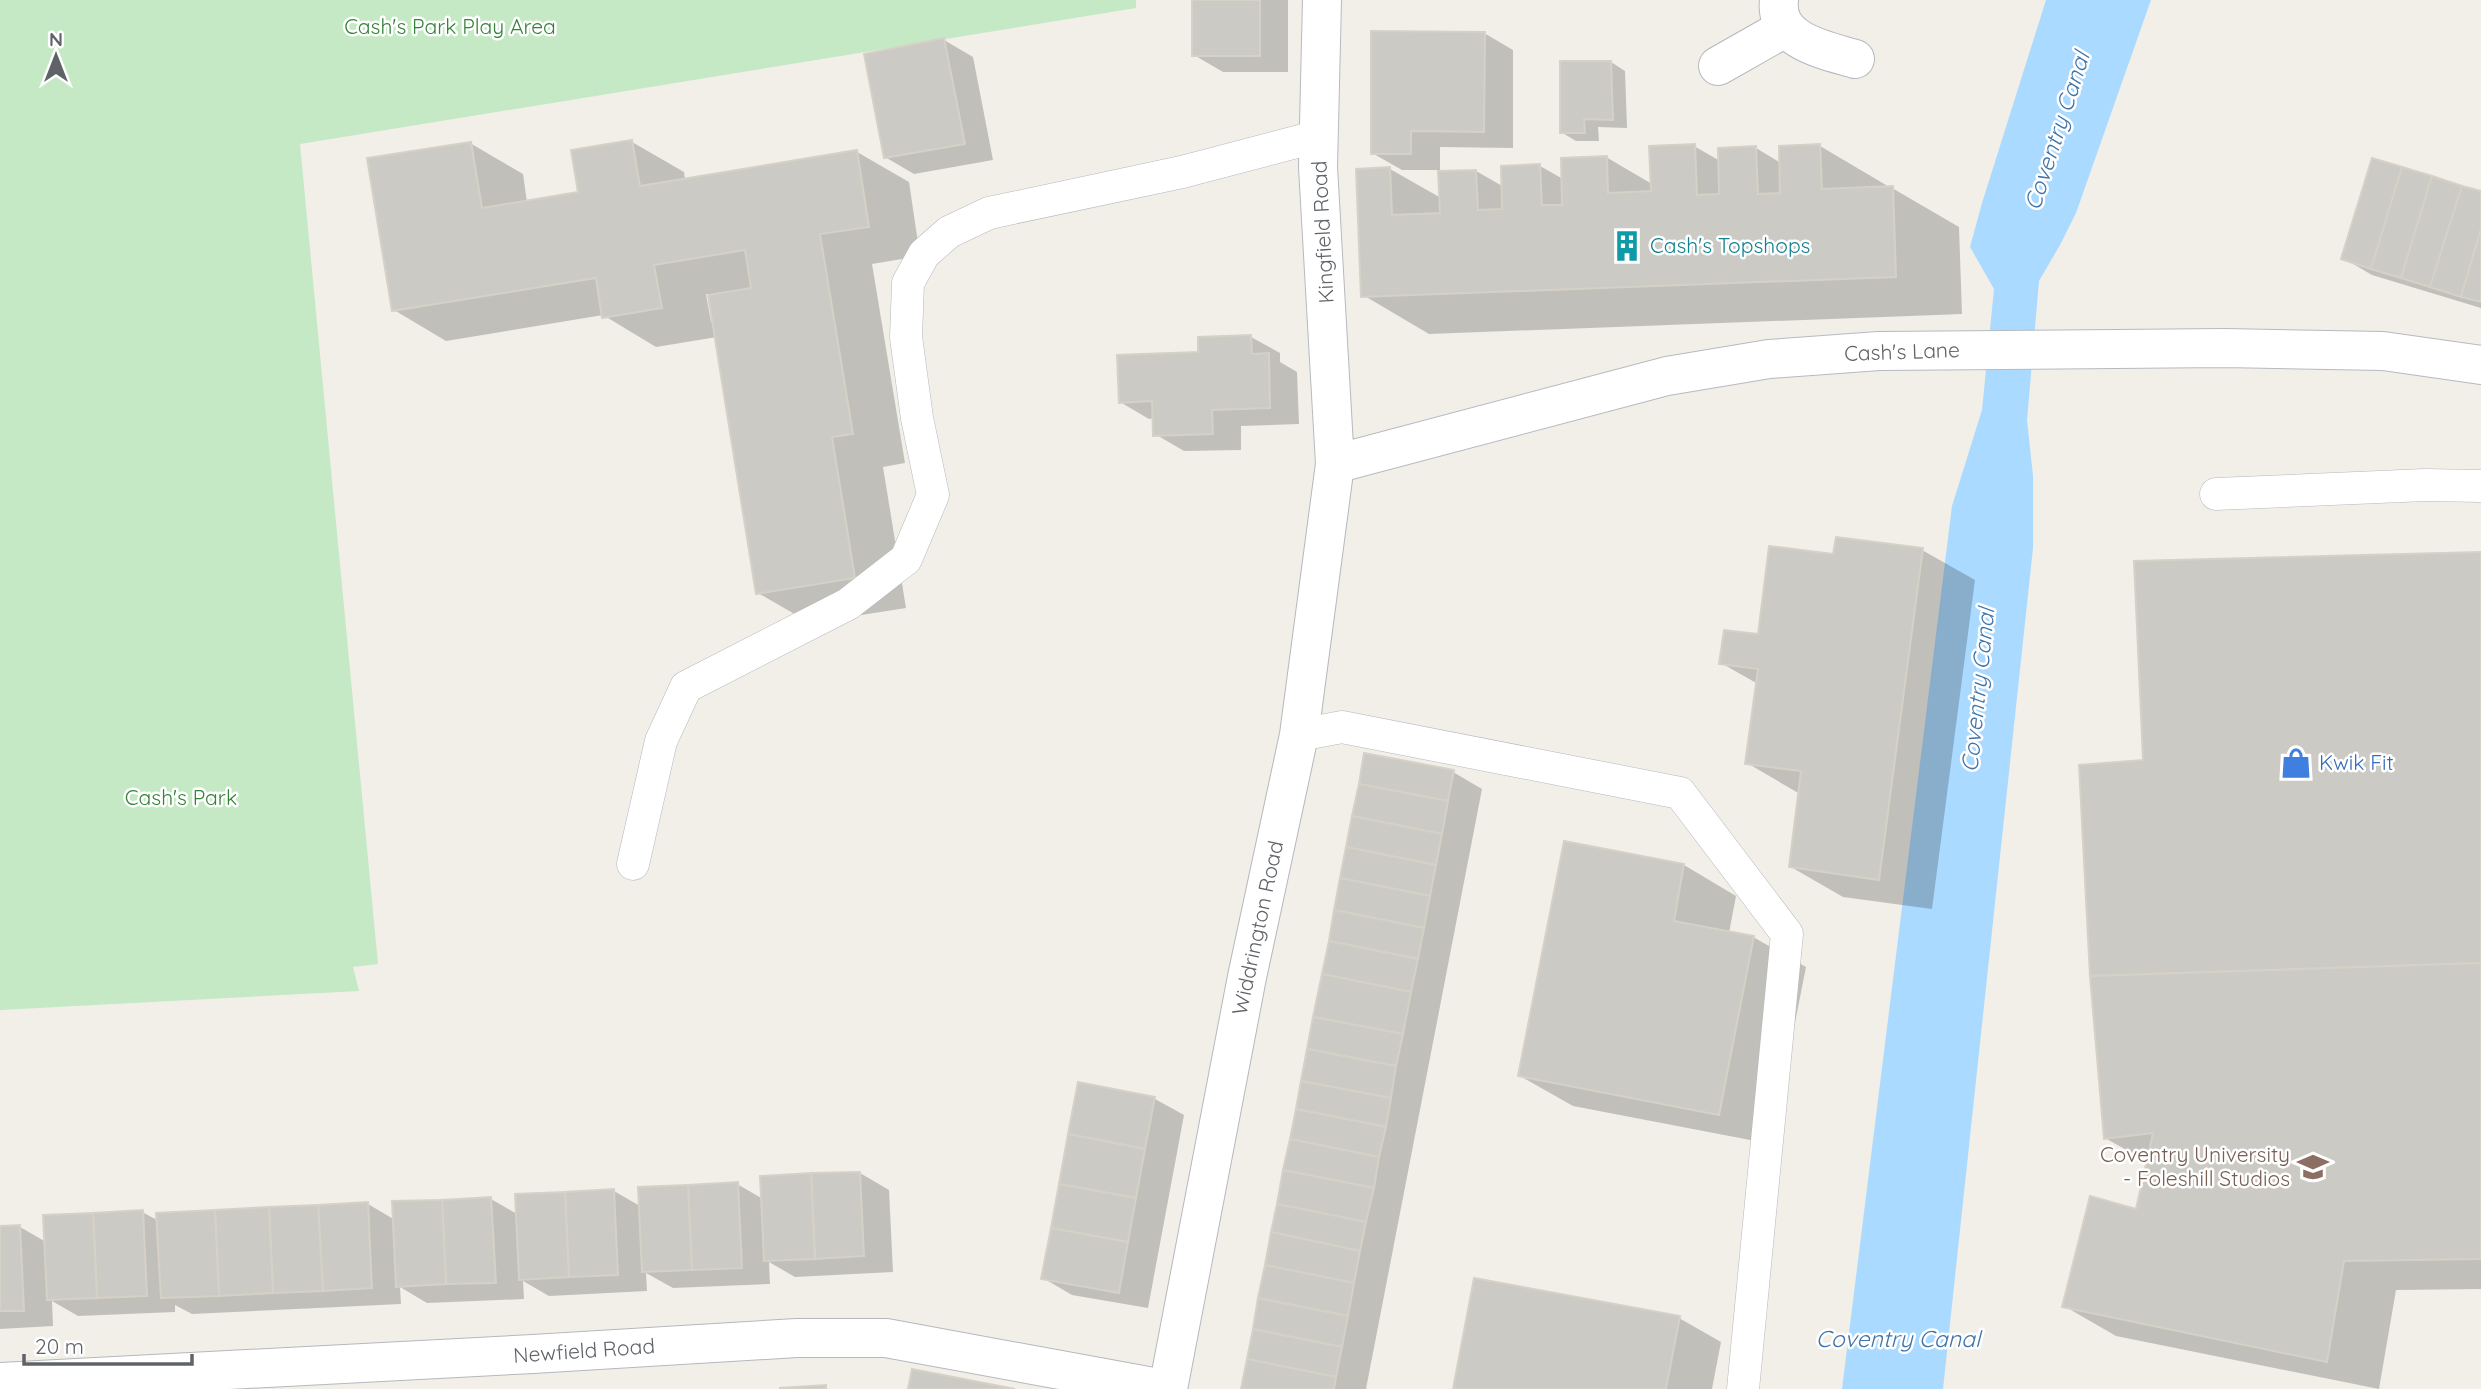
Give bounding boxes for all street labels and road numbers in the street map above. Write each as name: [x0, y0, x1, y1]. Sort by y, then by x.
street label: Kingfield Road: [1305, 160, 1339, 304]
street label: Cash's Lane: [1844, 336, 1960, 366]
street label: Widdrington Road: [1226, 838, 1288, 1017]
street label: Newfield Road: [512, 1332, 656, 1368]

